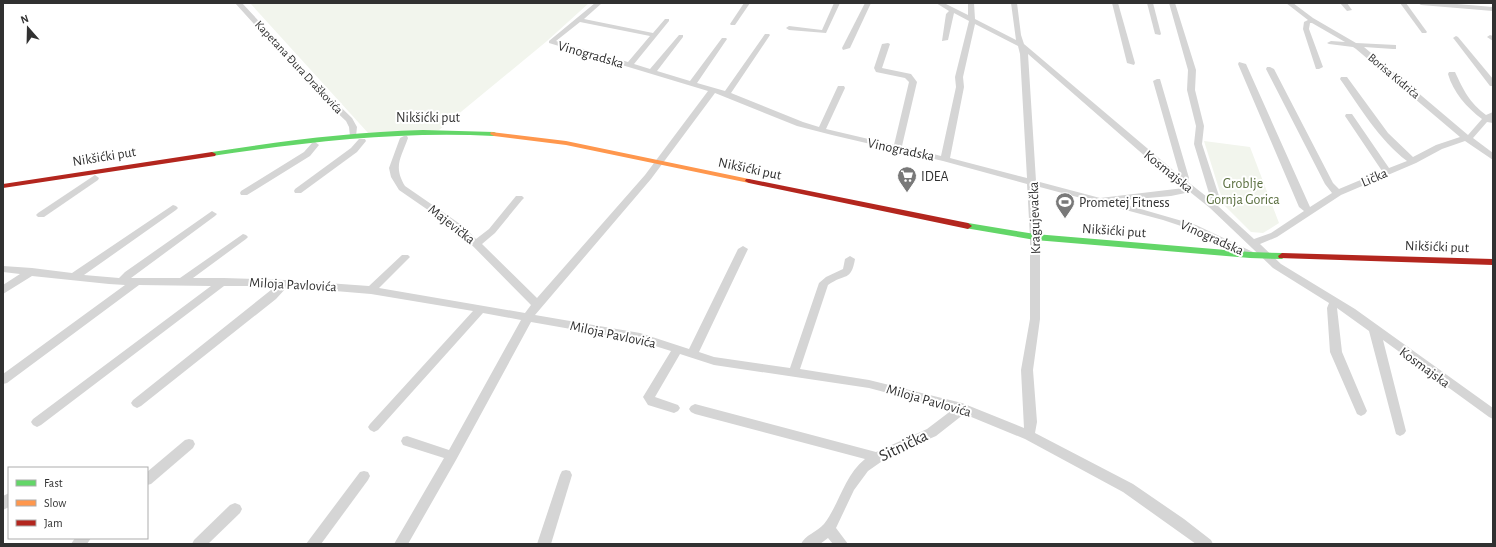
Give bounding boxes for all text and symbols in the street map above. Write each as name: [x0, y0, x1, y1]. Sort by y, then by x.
north arrow: [8, 8, 48, 48]
text: N: [19, 13, 30, 26]
street label: Kapetana Đura Draškovića: [253, 18, 345, 116]
street label: Vinogradska: [556, 39, 626, 71]
street label: Borisa Kidriča: [1366, 51, 1422, 101]
street label: Nikšićki put: [396, 111, 461, 125]
street label: Vinogradska: [866, 136, 936, 164]
street label: Nikšićki put: [71, 145, 137, 169]
street label: Kosmajska: [1141, 148, 1196, 196]
street label: Nikšićki put: [717, 155, 783, 183]
supermarket icon: IDEA: [896, 165, 918, 193]
street label: Lička: [1359, 166, 1390, 190]
place label: IDEA: [921, 170, 949, 184]
park label: Groblje Gornja Gorica: [1206, 177, 1280, 207]
street label: Kragujevačka: [1027, 181, 1043, 254]
sports icon: Prometej Fitness: [1054, 191, 1076, 219]
place label: Prometej Fitness: [1079, 196, 1170, 210]
street label: Majevička: [425, 202, 478, 248]
street label: Vinogradska: [1178, 218, 1246, 258]
street label: Nikšićki put: [1081, 222, 1147, 240]
street label: Nikšićki put: [1405, 239, 1470, 255]
street label: Miloja Pavlovića: [249, 276, 338, 294]
street label: Miloja Pavlovića: [569, 319, 658, 351]
street label: Kosmajska: [1397, 345, 1453, 391]
street label: Miloja Pavlovića: [885, 382, 973, 420]
street label: Sitnička: [876, 426, 931, 465]
legend: [8, 467, 148, 539]
text: Fast: [44, 477, 63, 489]
text: Slow: [44, 497, 66, 509]
text: Jam: [44, 517, 63, 529]

